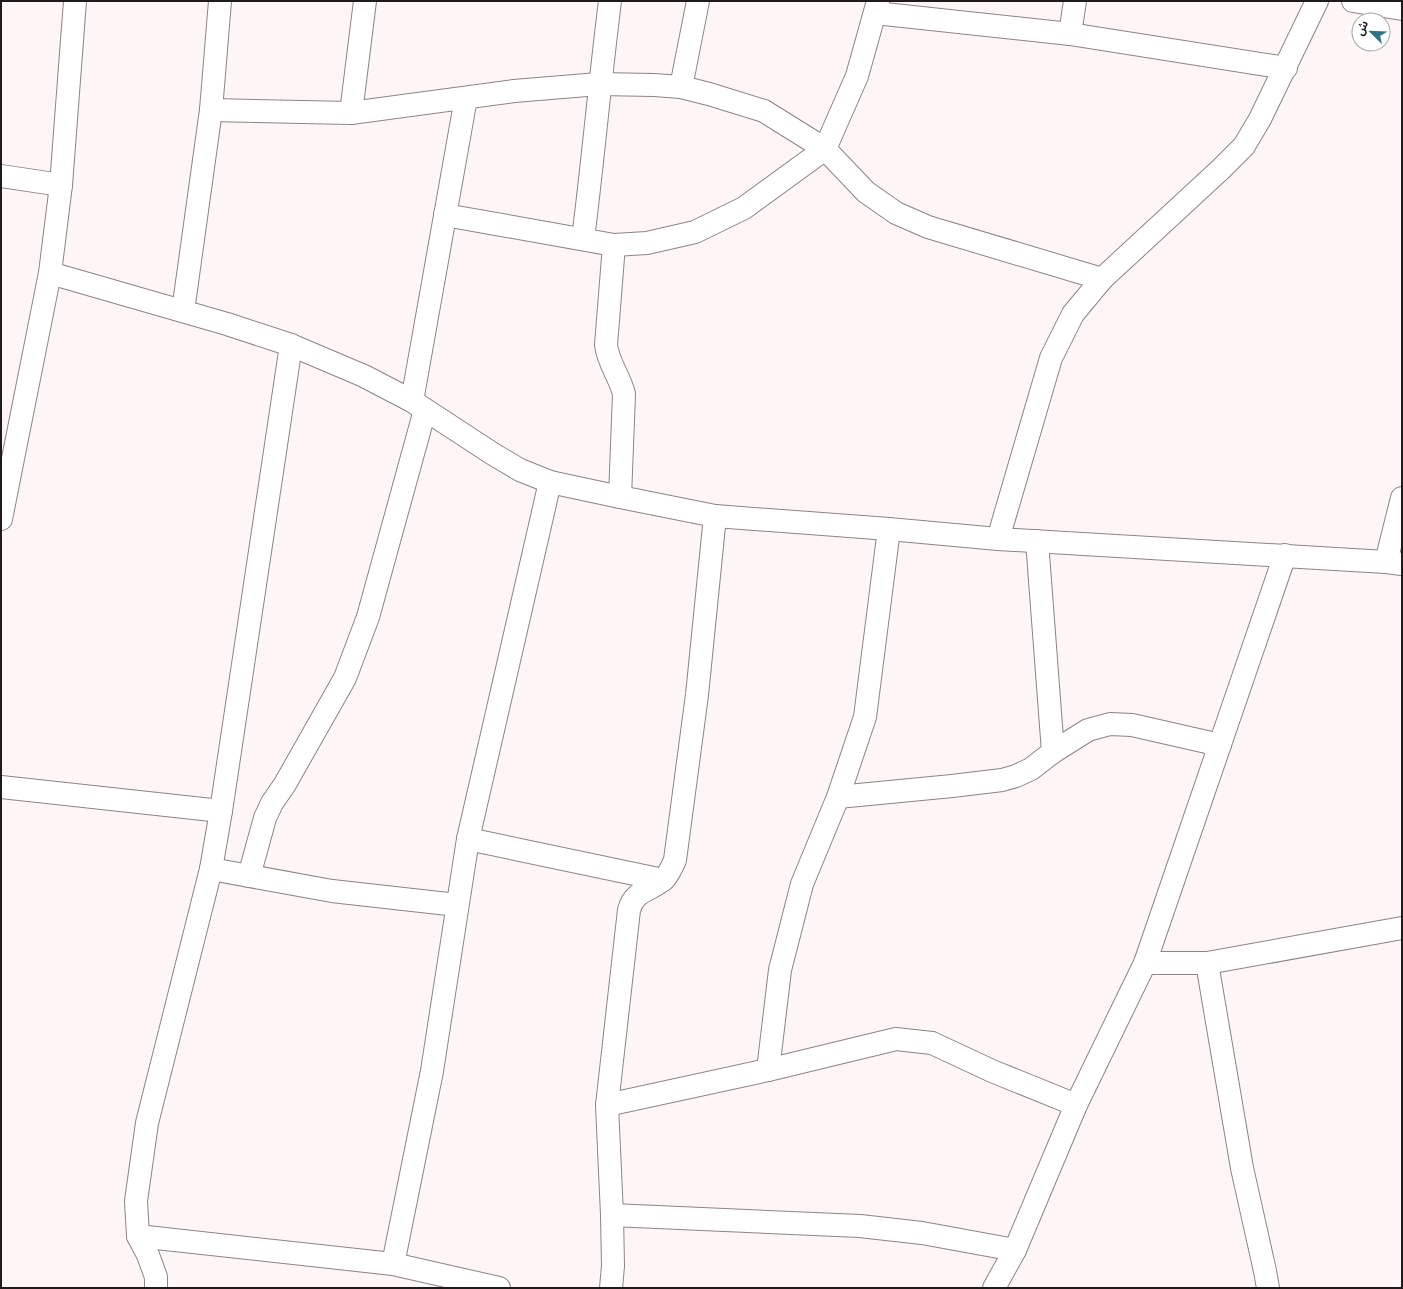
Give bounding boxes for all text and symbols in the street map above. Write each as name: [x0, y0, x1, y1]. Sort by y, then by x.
north arrow: [1351, 12, 1391, 52]
text: ش: [1352, 18, 1371, 38]

